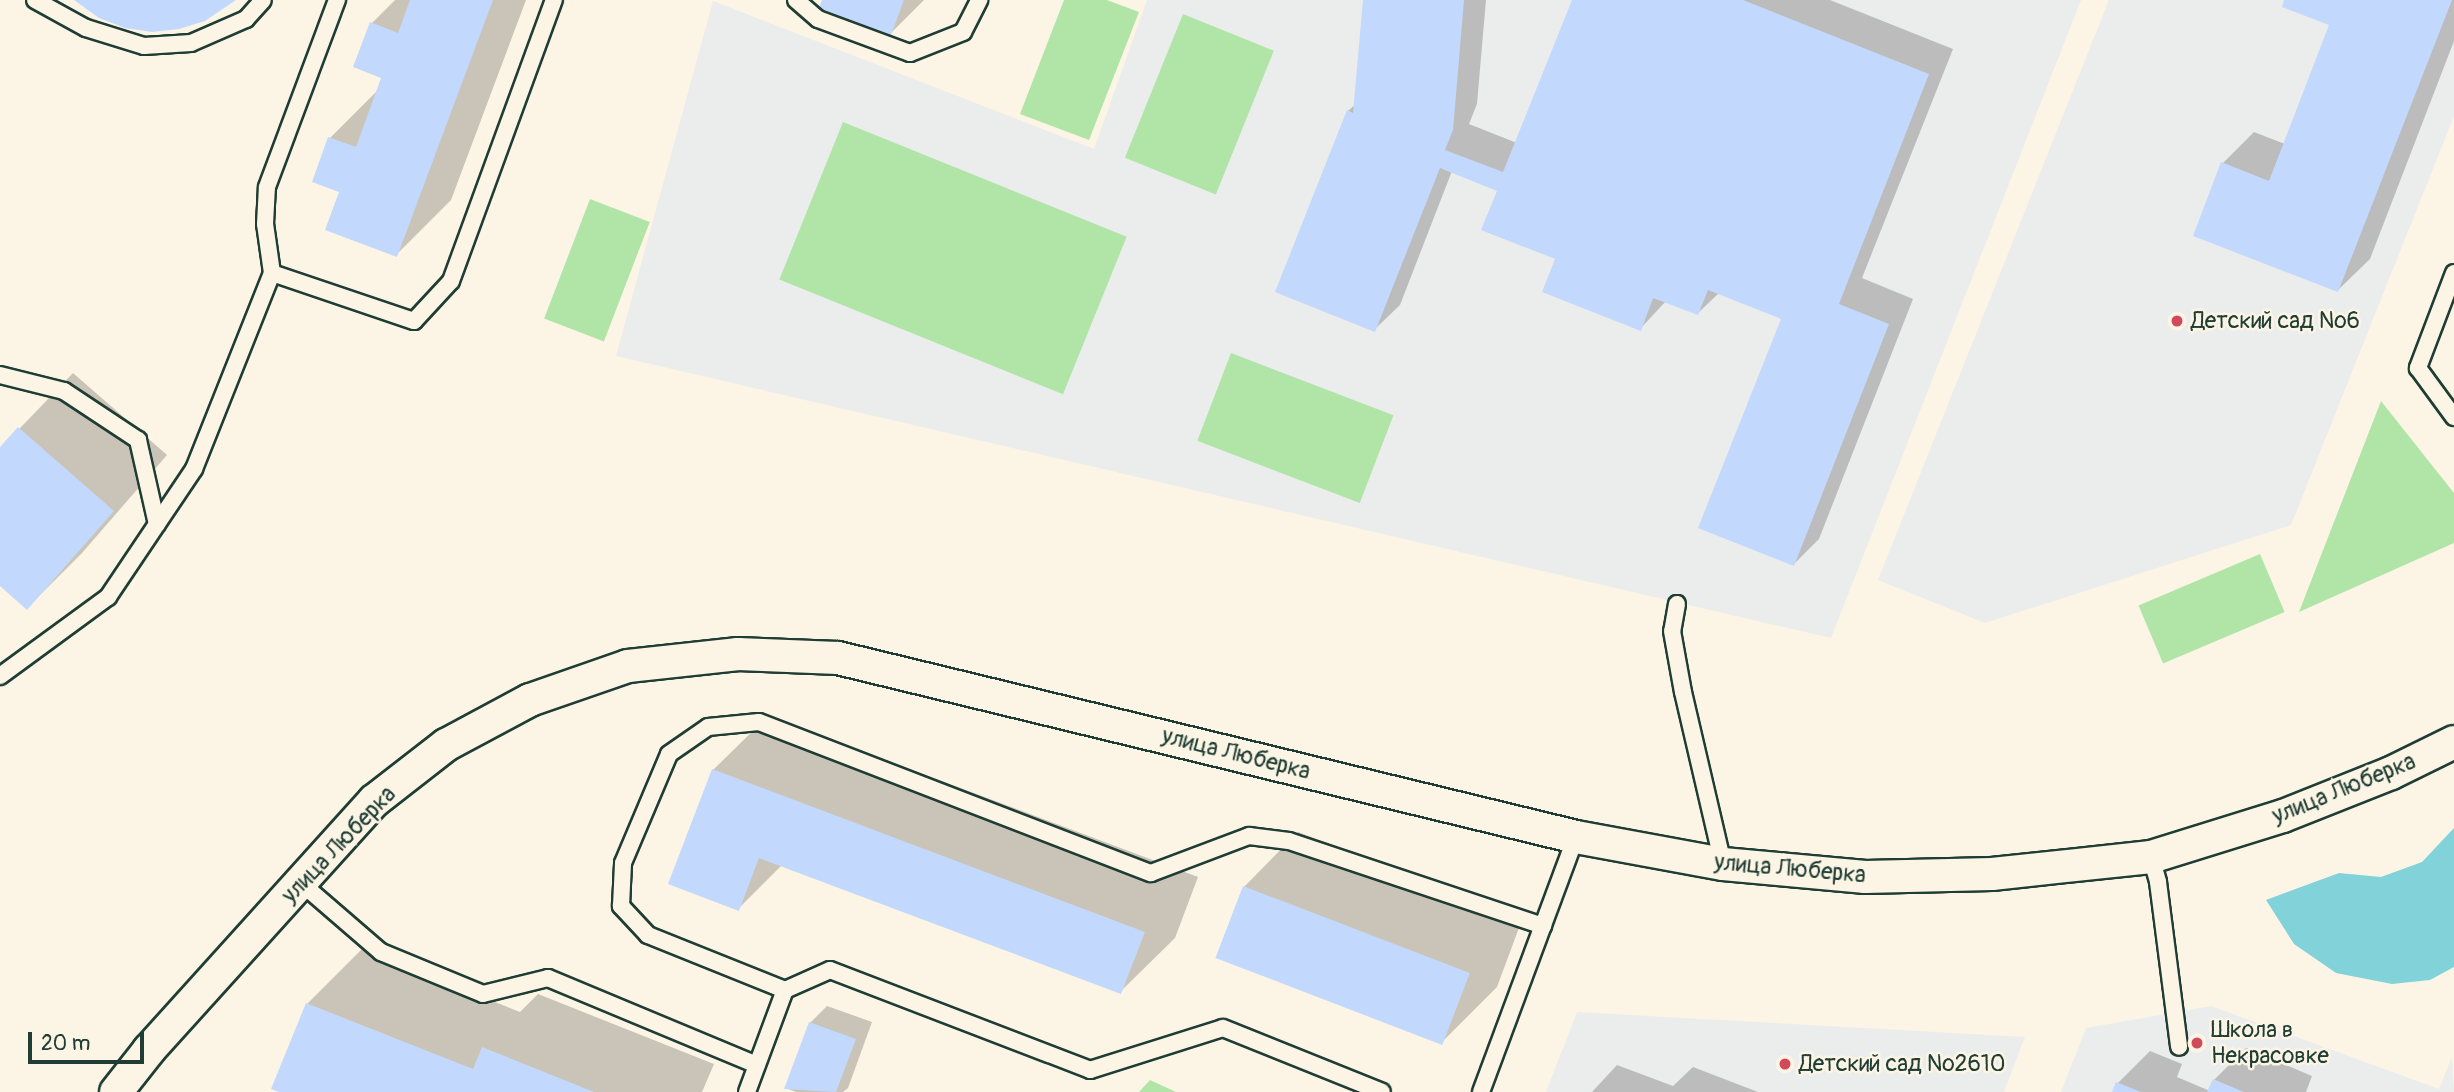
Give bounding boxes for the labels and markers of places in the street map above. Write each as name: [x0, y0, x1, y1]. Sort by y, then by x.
place label: Детский сад №6: [2191, 307, 2360, 335]
marker: Детский сад №6: [2169, 313, 2185, 329]
place label: Школа в Некрасовке: [2211, 1016, 2329, 1070]
marker: Школа в Некрасовке: [2189, 1035, 2205, 1051]
place label: Детский сад №2610: [1799, 1050, 2005, 1078]
marker: Детский сад №2610: [1777, 1056, 1793, 1072]

